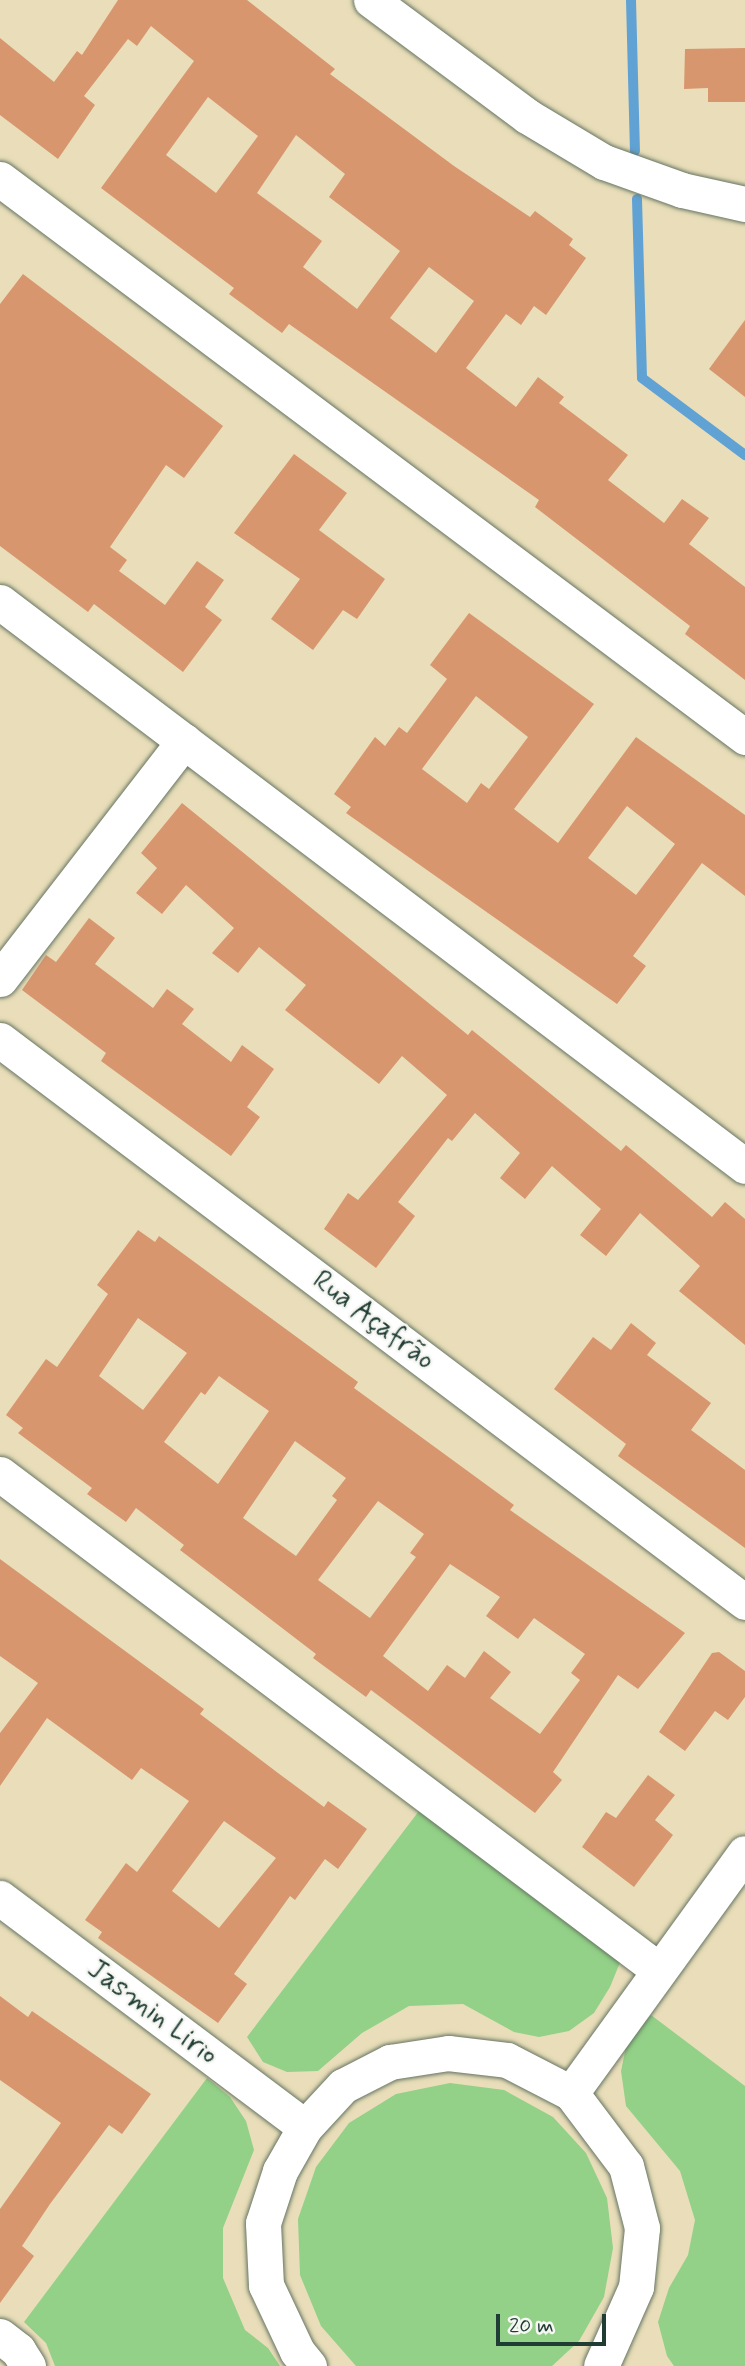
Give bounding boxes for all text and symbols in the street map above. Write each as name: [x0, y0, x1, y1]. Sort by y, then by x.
street label: Rua Açafrão: [305, 1264, 441, 1378]
street label: Jasmin Lirio: [80, 1953, 224, 2073]
scale bar: [500, 2300, 610, 2344]
text: 20 m: [509, 2312, 554, 2340]

